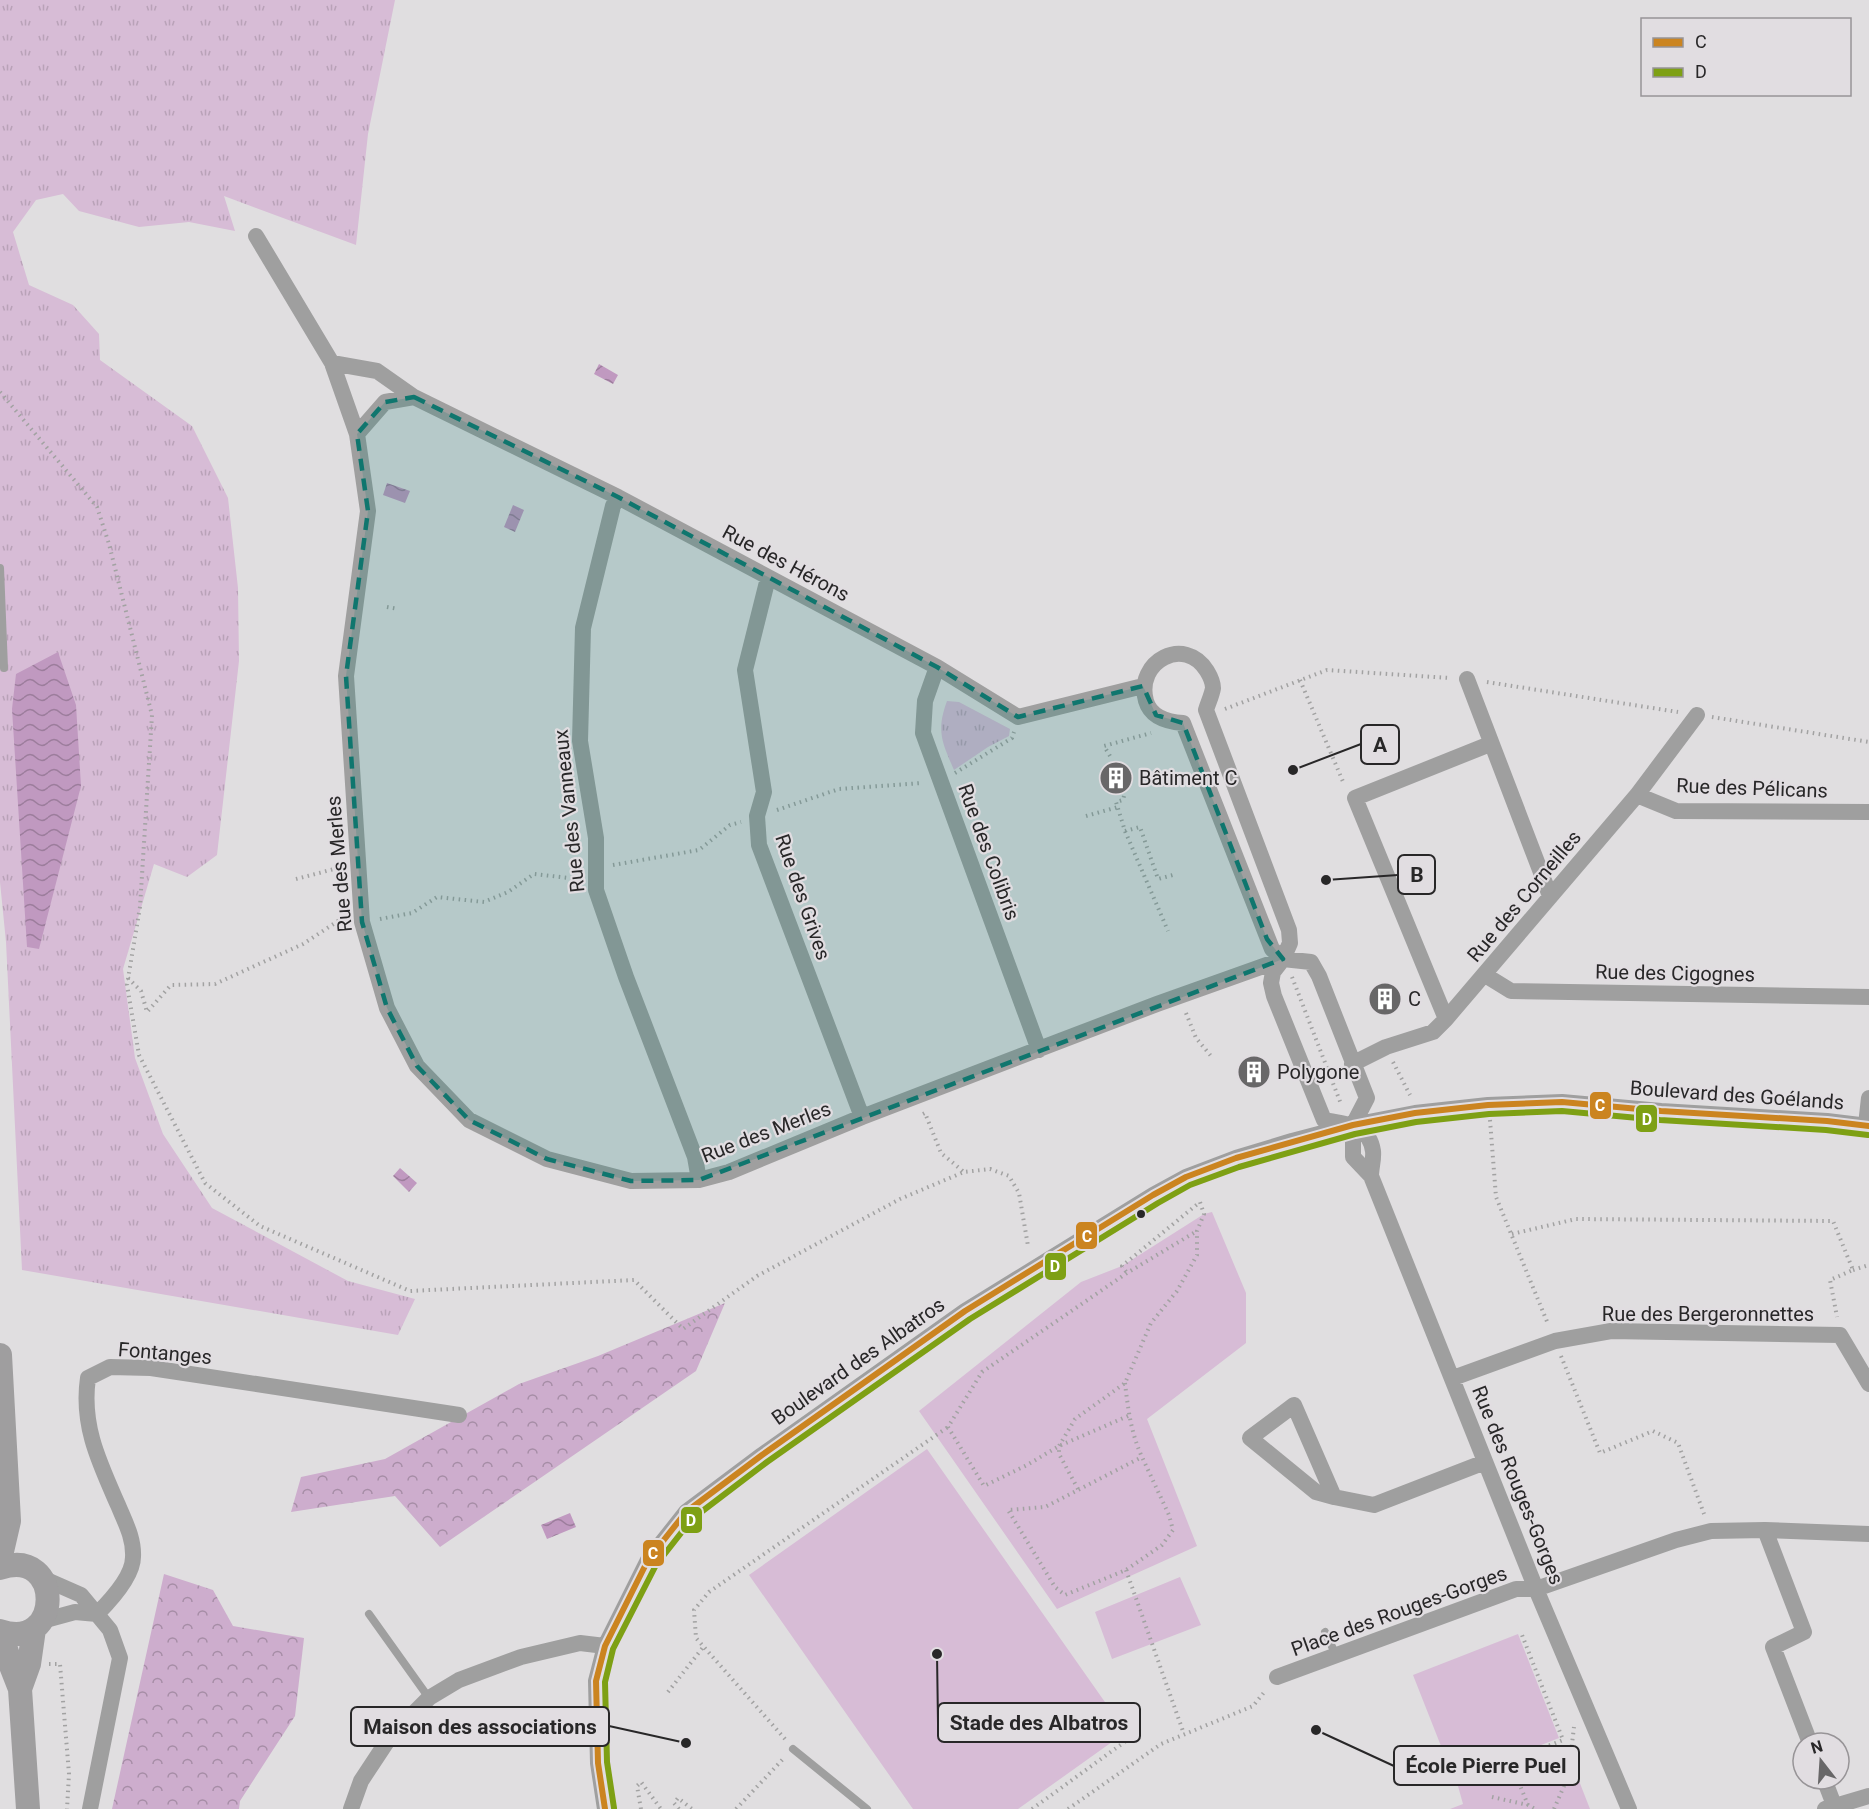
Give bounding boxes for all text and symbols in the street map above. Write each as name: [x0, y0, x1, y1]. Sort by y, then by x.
legend: [1641, 18, 1851, 96]
text: C: [1695, 31, 1707, 52]
text: D: [1695, 61, 1707, 82]
street label: Rue des Hérons: [718, 519, 854, 607]
callout: A: [1361, 725, 1399, 764]
street label: Rue des Vanneaux: [548, 728, 589, 894]
text: A: [1373, 733, 1388, 757]
building icon: Bâtiment C: [1098, 760, 1134, 796]
place label: Bâtiment C: [1139, 766, 1237, 790]
street label: Rue des Pélicans: [1676, 773, 1828, 803]
street label: Rue des Colibris: [953, 781, 1025, 923]
street label: Rue des Merles: [321, 795, 357, 933]
street label: Rue des Corneilles: [1462, 825, 1586, 967]
street label: Rue des Grives: [770, 831, 836, 963]
callout: B: [1398, 855, 1435, 894]
text: B: [1410, 863, 1424, 887]
street label: Rue des Cigognes: [1595, 960, 1755, 986]
building icon: C: [1367, 981, 1403, 1017]
place label: C: [1408, 987, 1421, 1011]
building icon: Polygone: [1236, 1054, 1272, 1090]
place label: Polygone: [1277, 1060, 1359, 1084]
street label: Boulevard des Goélands: [1629, 1076, 1845, 1114]
line badge: C: [1589, 1091, 1612, 1120]
street label: Rue des Merles: [698, 1096, 834, 1168]
text: C: [1595, 1096, 1605, 1115]
line badge: D: [1635, 1104, 1658, 1133]
text: D: [1642, 1110, 1652, 1129]
unlabelled marker: [1135, 1208, 1147, 1220]
line badge: C: [1075, 1221, 1098, 1250]
text: C: [1082, 1227, 1092, 1246]
line badge: D: [1044, 1252, 1067, 1281]
text: D: [1050, 1257, 1060, 1276]
street label: Boulevard des Albatros: [767, 1292, 949, 1430]
street label: Rue des Bergeronnettes: [1602, 1302, 1814, 1326]
street label: Fontanges: [117, 1337, 213, 1369]
street label: Rue des Rouges-Gorges: [1467, 1382, 1569, 1588]
line badge: D: [680, 1506, 703, 1534]
text: D: [686, 1511, 696, 1530]
line badge: C: [642, 1539, 665, 1567]
text: C: [648, 1544, 658, 1563]
street label: Place des Rouges-Gorges: [1288, 1561, 1510, 1661]
callout: Stade des Albatros: [938, 1703, 1140, 1742]
callout: Maison des associations: [351, 1707, 609, 1746]
text: Stade des Albatros: [950, 1711, 1129, 1735]
text: Maison des associations: [363, 1715, 597, 1739]
north arrow: [1791, 1731, 1851, 1791]
text: N: [1809, 1736, 1825, 1758]
callout: École Pierre Puel: [1394, 1746, 1579, 1785]
text: École Pierre Puel: [1406, 1754, 1566, 1778]

